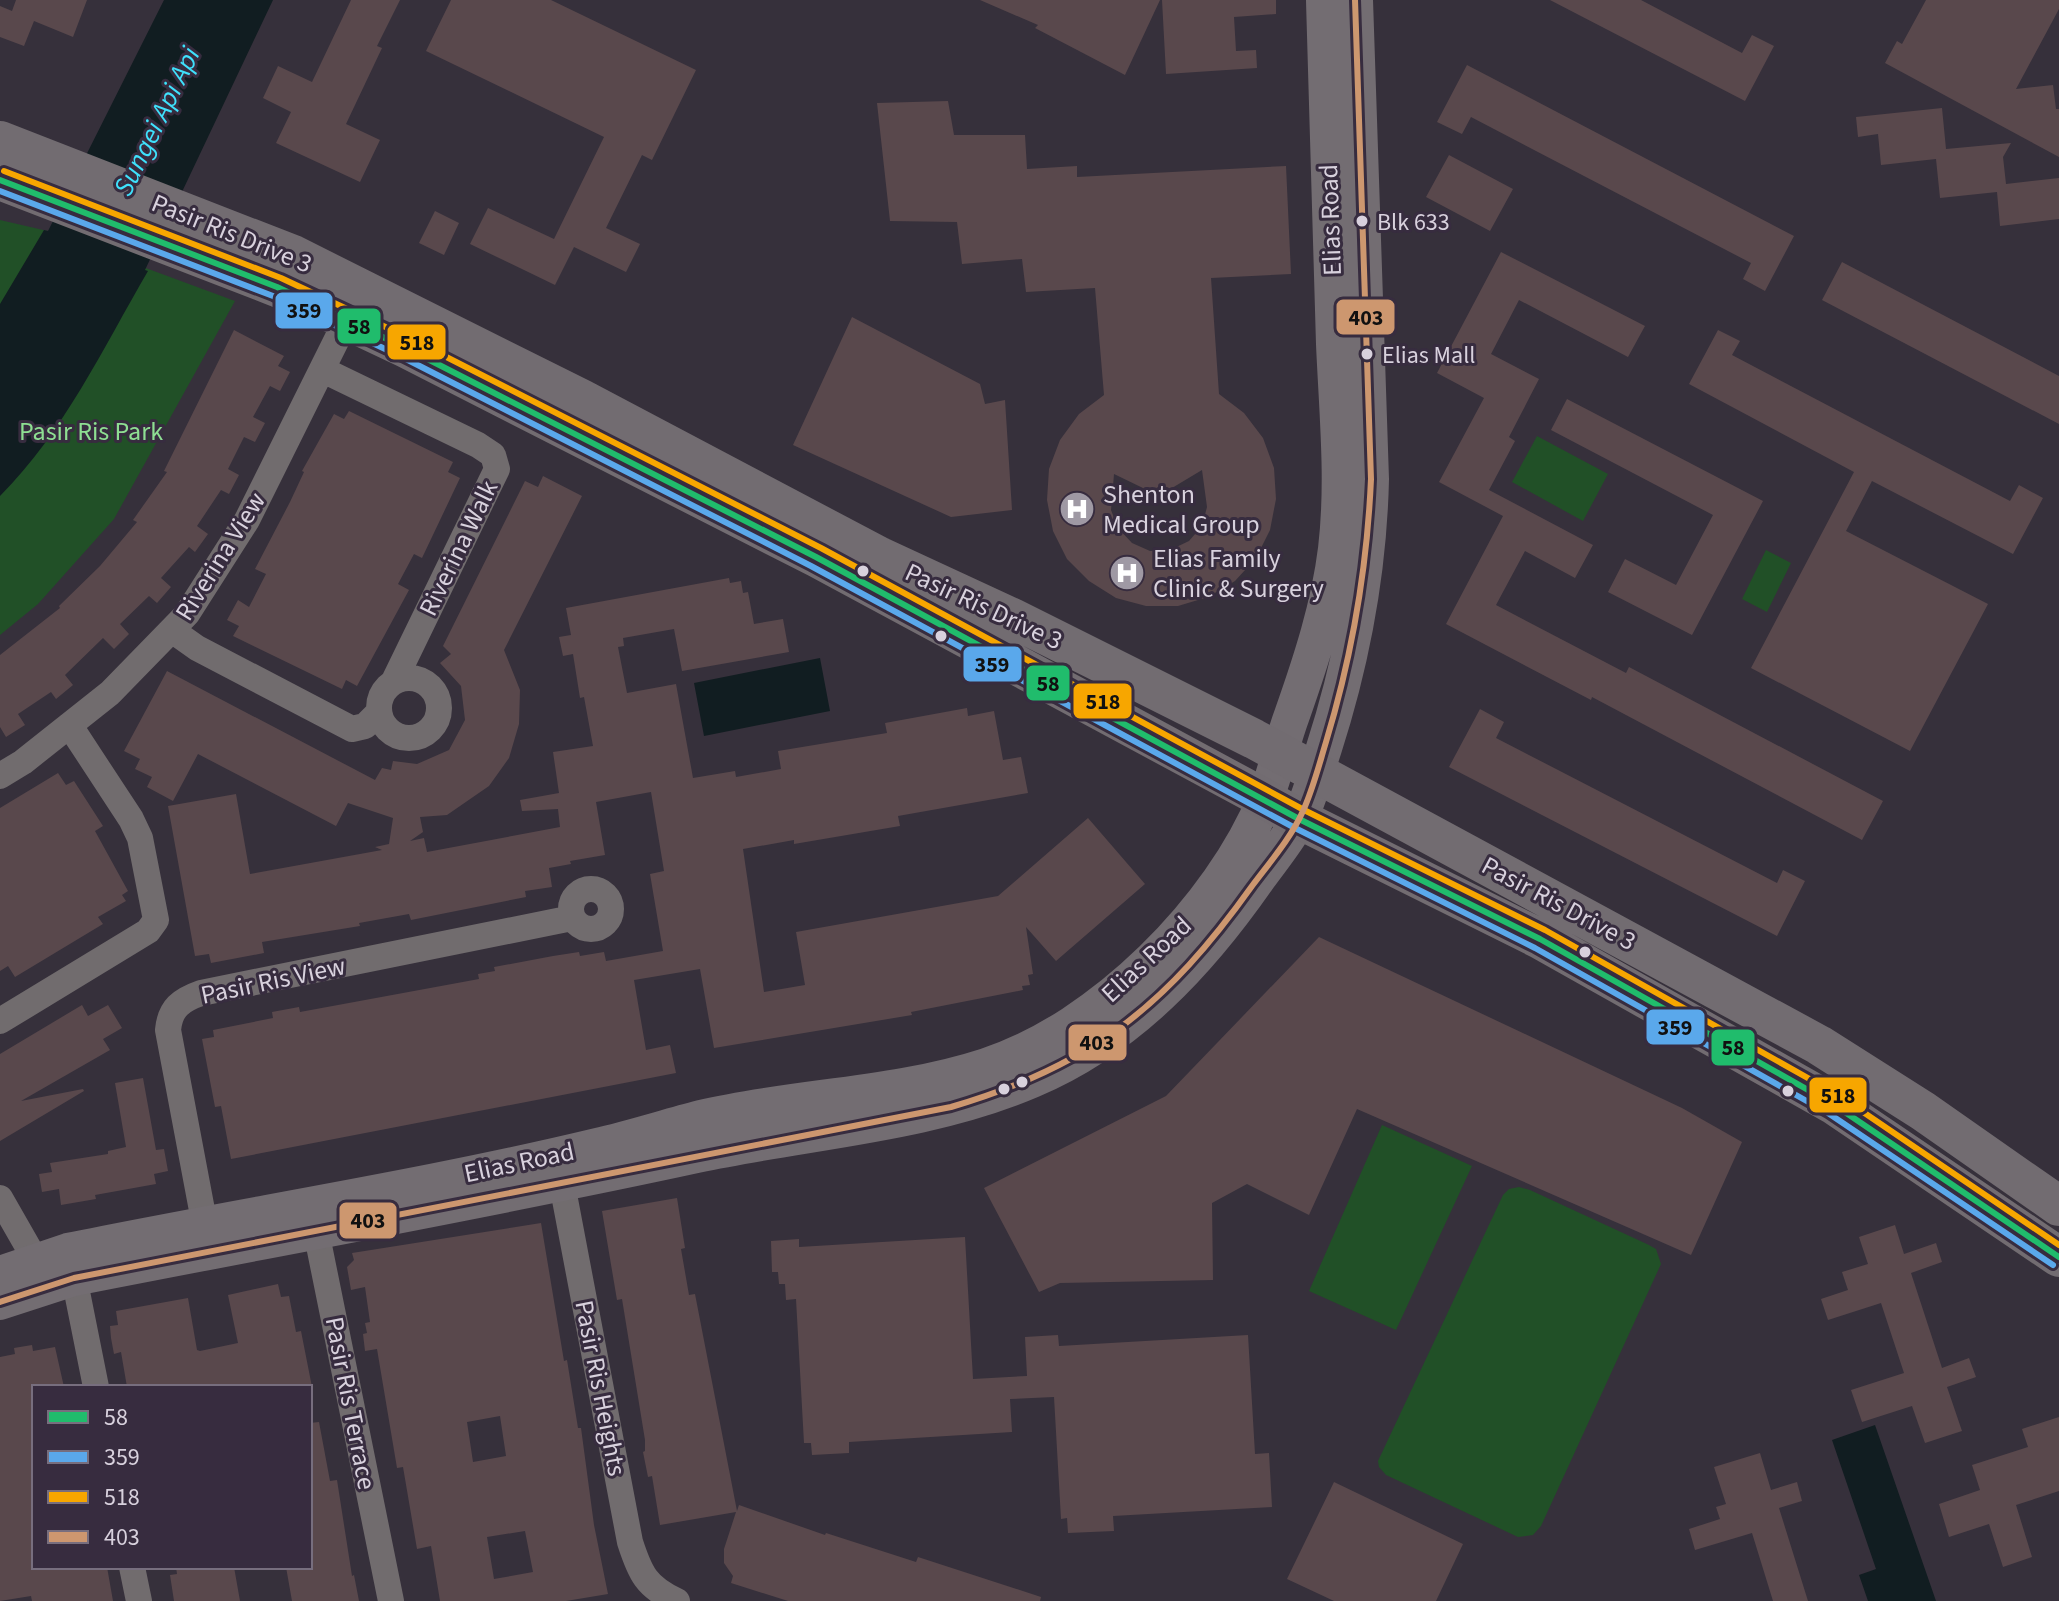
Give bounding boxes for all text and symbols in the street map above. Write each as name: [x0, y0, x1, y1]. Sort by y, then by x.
water label: Sungei Api Api: [104, 40, 210, 203]
street label: Elias Road: [1310, 164, 1351, 276]
street label: Pasir Ris Drive 3: [146, 184, 318, 282]
place label: Blk 633: [1377, 205, 1450, 240]
marker: Blk 633: [1354, 213, 1370, 229]
line badge: 359: [274, 291, 334, 330]
text: 359: [287, 295, 321, 327]
line badge: 403: [1335, 298, 1396, 336]
text: 403: [1349, 302, 1383, 334]
line badge: 58: [336, 307, 382, 345]
text: 58: [347, 311, 371, 343]
line badge: 518: [386, 323, 447, 361]
text: 518: [400, 327, 434, 359]
place label: Elias Mall: [1382, 338, 1475, 373]
marker: Elias Mall: [1359, 346, 1375, 362]
park label: Pasir Ris Park: [19, 413, 163, 450]
street label: Riverina Walk: [410, 474, 507, 622]
place label: Shenton Medical Group: [1103, 476, 1260, 543]
street label: Riverina View: [166, 484, 275, 628]
hospital icon: Shenton Medical Group: [1058, 490, 1096, 528]
place label: Elias Family Clinic & Surgery: [1153, 540, 1324, 607]
street label: Pasir Ris Drive 3: [899, 554, 1069, 659]
hospital icon: Elias Family Clinic & Surgery: [1108, 554, 1146, 592]
unlabelled marker: [855, 563, 871, 579]
unlabelled marker: [933, 628, 949, 644]
line badge: 359: [962, 645, 1023, 683]
text: 359: [975, 649, 1009, 681]
line badge: 58: [1025, 664, 1071, 702]
text: 58: [1036, 668, 1060, 700]
line badge: 518: [1072, 682, 1133, 720]
text: 518: [1086, 686, 1120, 718]
street label: Pasir Ris Drive 3: [1475, 847, 1642, 960]
street label: Elias Road: [1093, 908, 1200, 1011]
unlabelled marker: [1577, 944, 1593, 960]
street label: Pasir Ris View: [197, 947, 349, 1014]
line badge: 359: [1645, 1008, 1706, 1046]
text: 359: [1658, 1012, 1692, 1044]
line badge: 403: [1067, 1023, 1128, 1062]
text: 403: [1080, 1027, 1114, 1059]
line badge: 58: [1710, 1028, 1756, 1067]
text: 58: [1721, 1032, 1745, 1064]
unlabelled marker: [1014, 1074, 1030, 1090]
line badge: 518: [1808, 1076, 1868, 1114]
text: 518: [1821, 1080, 1855, 1112]
unlabelled marker: [996, 1081, 1012, 1097]
unlabelled marker: [1780, 1083, 1796, 1099]
street label: Elias Road: [461, 1133, 578, 1192]
line badge: 403: [338, 1201, 398, 1240]
text: 403: [351, 1205, 385, 1237]
street label: Pasir Ris Heights: [565, 1297, 636, 1479]
street label: Pasir Ris Terrace: [316, 1313, 385, 1493]
legend: [32, 1385, 312, 1569]
text: 58: [104, 1400, 128, 1435]
text: 359: [104, 1440, 140, 1475]
text: 518: [104, 1480, 140, 1515]
text: 403: [104, 1520, 140, 1555]

